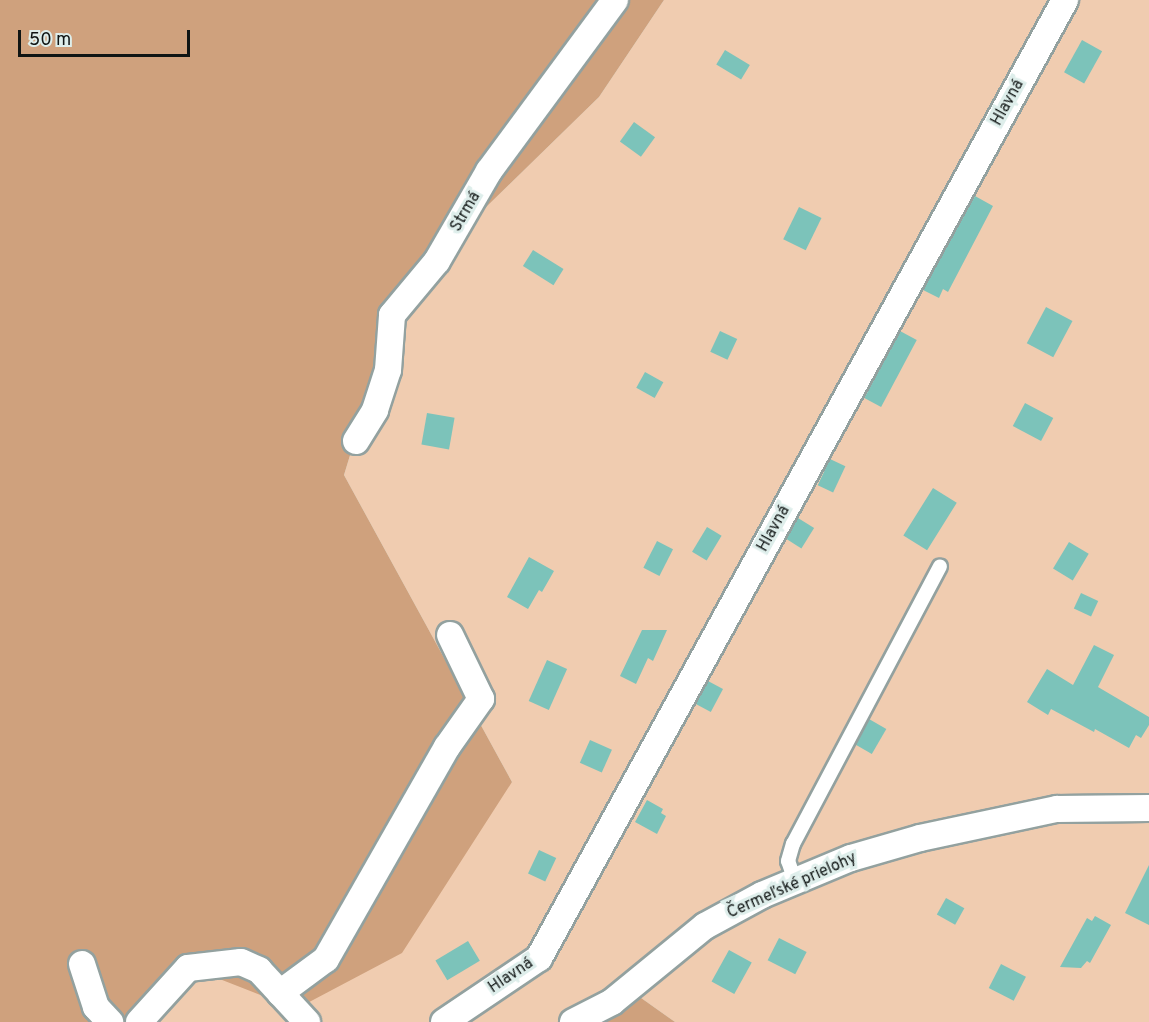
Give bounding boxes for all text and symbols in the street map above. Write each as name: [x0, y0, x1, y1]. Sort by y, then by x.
scale bar: [21, 18, 194, 56]
text: 50 m: [29, 29, 71, 52]
street label: Hlavná: [988, 77, 1028, 129]
street label: Strmá: [447, 189, 485, 235]
street label: Hlavná: [754, 503, 794, 555]
street label: Čermeľské prielohy: [724, 849, 860, 923]
street label: Hlavná: [485, 954, 537, 998]

